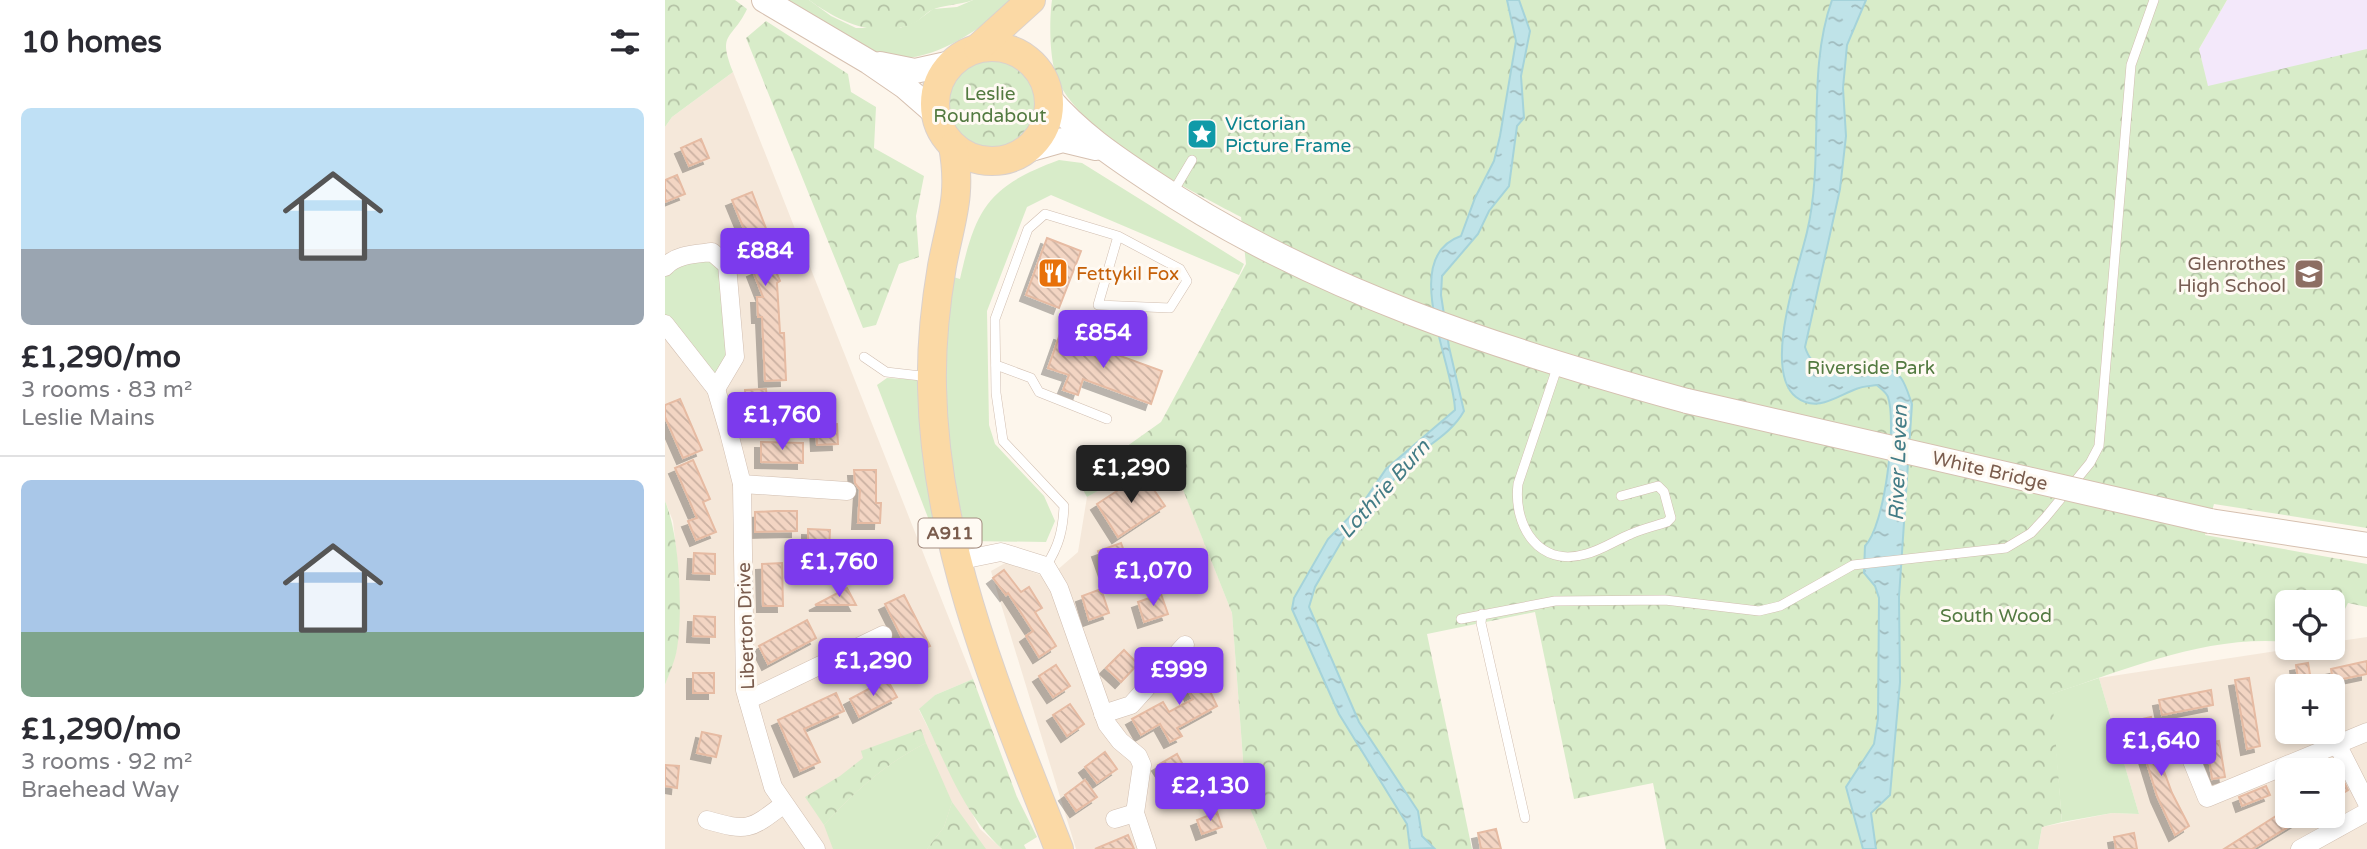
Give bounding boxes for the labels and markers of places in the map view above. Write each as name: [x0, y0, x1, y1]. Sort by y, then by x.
place label: Victorian Picture Frame: [1225, 113, 1351, 157]
place icon: Victorian Picture Frame: [1185, 117, 1219, 151]
pin: £884: [724, 229, 806, 288]
place label: Glenrothes High School: [2177, 253, 2286, 297]
restaurant icon: Fettykil Fox: [1036, 256, 1070, 290]
school or university icon: Glenrothes High School: [2292, 257, 2326, 291]
place label: Fettykil Fox: [1076, 263, 1179, 285]
pin: £854: [1062, 310, 1144, 370]
pin: £1,760: [725, 392, 839, 452]
pin: £1,290: [1074, 446, 1188, 505]
pin: £1,760: [782, 540, 896, 599]
pin: £1,070: [1096, 548, 1210, 608]
pin: £1,290: [816, 638, 930, 698]
pin: £999: [1138, 648, 1220, 707]
pin: £1,640: [2104, 718, 2218, 778]
pin: £2,130: [1153, 764, 1267, 823]

